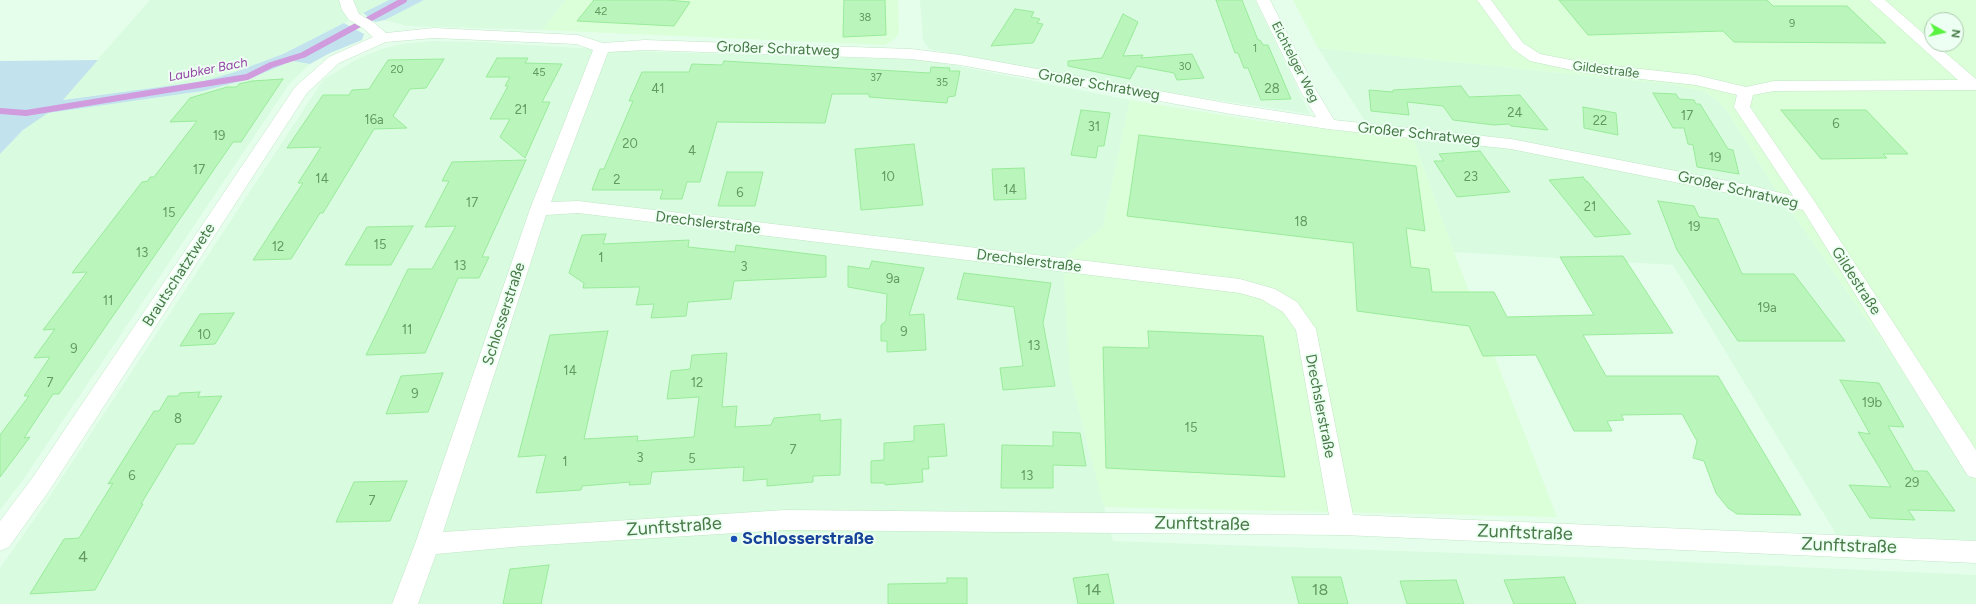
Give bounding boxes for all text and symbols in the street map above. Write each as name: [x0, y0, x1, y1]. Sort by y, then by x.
house number: 42: [595, 5, 607, 19]
house number: 38: [859, 11, 871, 25]
north arrow: [1924, 12, 1964, 52]
house number: 9: [1789, 17, 1795, 31]
street label: Eichtelger Weg: [1268, 19, 1322, 105]
text: N: [1948, 28, 1962, 39]
street label: Großer Schratweg: [716, 38, 840, 60]
house number: 1: [1253, 42, 1257, 56]
water label: Laubker Bach: [167, 55, 249, 85]
street label: Gildestraße: [1572, 58, 1640, 82]
house number: 30: [1178, 60, 1192, 74]
house number: 20: [390, 63, 404, 77]
street label: Großer Schratweg: [1037, 65, 1161, 105]
house number: 45: [532, 66, 546, 80]
house number: 37: [870, 71, 882, 85]
house number: 35: [936, 76, 948, 90]
house number: 41: [651, 81, 665, 97]
house number: 28: [1264, 81, 1280, 97]
house number: 21: [515, 102, 527, 118]
house number: 24: [1507, 105, 1523, 121]
house number: 17: [1681, 108, 1693, 124]
house number: 16a: [364, 112, 384, 128]
house number: 22: [1593, 113, 1607, 129]
house number: 6: [1832, 116, 1840, 132]
house number: 31: [1088, 119, 1100, 135]
street label: Großer Schratweg: [1357, 119, 1481, 149]
house number: 19: [213, 128, 225, 144]
house number: 20: [622, 136, 638, 152]
house number: 4: [688, 143, 696, 159]
house number: 19: [1709, 150, 1721, 166]
house number: 17: [193, 162, 205, 178]
street label: Großer Schratweg: [1676, 167, 1800, 213]
house number: 10: [881, 169, 895, 185]
house number: 23: [1464, 169, 1478, 185]
house number: 14: [315, 171, 329, 187]
house number: 2: [613, 172, 621, 188]
house number: 14: [1003, 182, 1017, 198]
house number: 6: [736, 185, 744, 201]
house number: 17: [466, 195, 478, 211]
house number: 21: [1584, 199, 1596, 215]
house number: 15: [163, 205, 175, 221]
street label: Drechslerstraße: [654, 208, 762, 238]
house number: 18: [1294, 214, 1308, 230]
house number: 19: [1688, 219, 1700, 235]
street label: Brautschatztwete: [139, 220, 219, 330]
house number: 15: [374, 237, 386, 253]
house number: 12: [272, 239, 284, 255]
street label: Gildestraße: [1827, 244, 1885, 318]
house number: 13: [136, 245, 148, 261]
street label: Drechslerstraße: [975, 246, 1083, 276]
house number: 1: [598, 250, 604, 266]
house number: 13: [454, 258, 466, 274]
house number: 3: [740, 259, 748, 275]
street label: Schlosserstraße: [479, 260, 529, 368]
house number: 9a: [886, 271, 900, 287]
house number: 11: [103, 293, 113, 309]
house number: 19a: [1757, 300, 1777, 316]
house number: 11: [402, 322, 412, 338]
house number: 9: [900, 324, 908, 340]
house number: 10: [197, 327, 211, 343]
house number: 13: [1028, 338, 1040, 354]
house number: 9: [70, 341, 78, 357]
street label: Drechslerstraße: [1301, 352, 1339, 460]
house number: 14: [563, 363, 577, 379]
house number: 7: [47, 375, 53, 391]
house number: 12: [691, 375, 703, 391]
house number: 9: [411, 386, 419, 402]
house number: 19b: [1862, 395, 1882, 411]
house number: 8: [174, 411, 182, 427]
house number: 15: [1185, 420, 1197, 436]
house number: 7: [790, 442, 796, 458]
house number: 3: [636, 450, 644, 466]
house number: 5: [688, 451, 696, 467]
house number: 1: [562, 454, 568, 470]
house number: 6: [128, 468, 136, 484]
house number: 13: [1021, 468, 1033, 484]
house number: 29: [1905, 475, 1919, 491]
house number: 7: [369, 493, 375, 509]
street label: Zunftstraße: [1154, 512, 1250, 536]
street label: Zunftstraße: [626, 513, 722, 541]
street label: Zunftstraße: [1477, 521, 1573, 545]
place label: Schlosserstraße: [742, 528, 874, 550]
marker: Schlosserstraße: [729, 534, 739, 544]
street label: Zunftstraße: [1801, 534, 1897, 558]
house number: 4: [78, 547, 88, 567]
house number: 14: [1085, 580, 1101, 600]
house number: 18: [1312, 580, 1328, 600]

